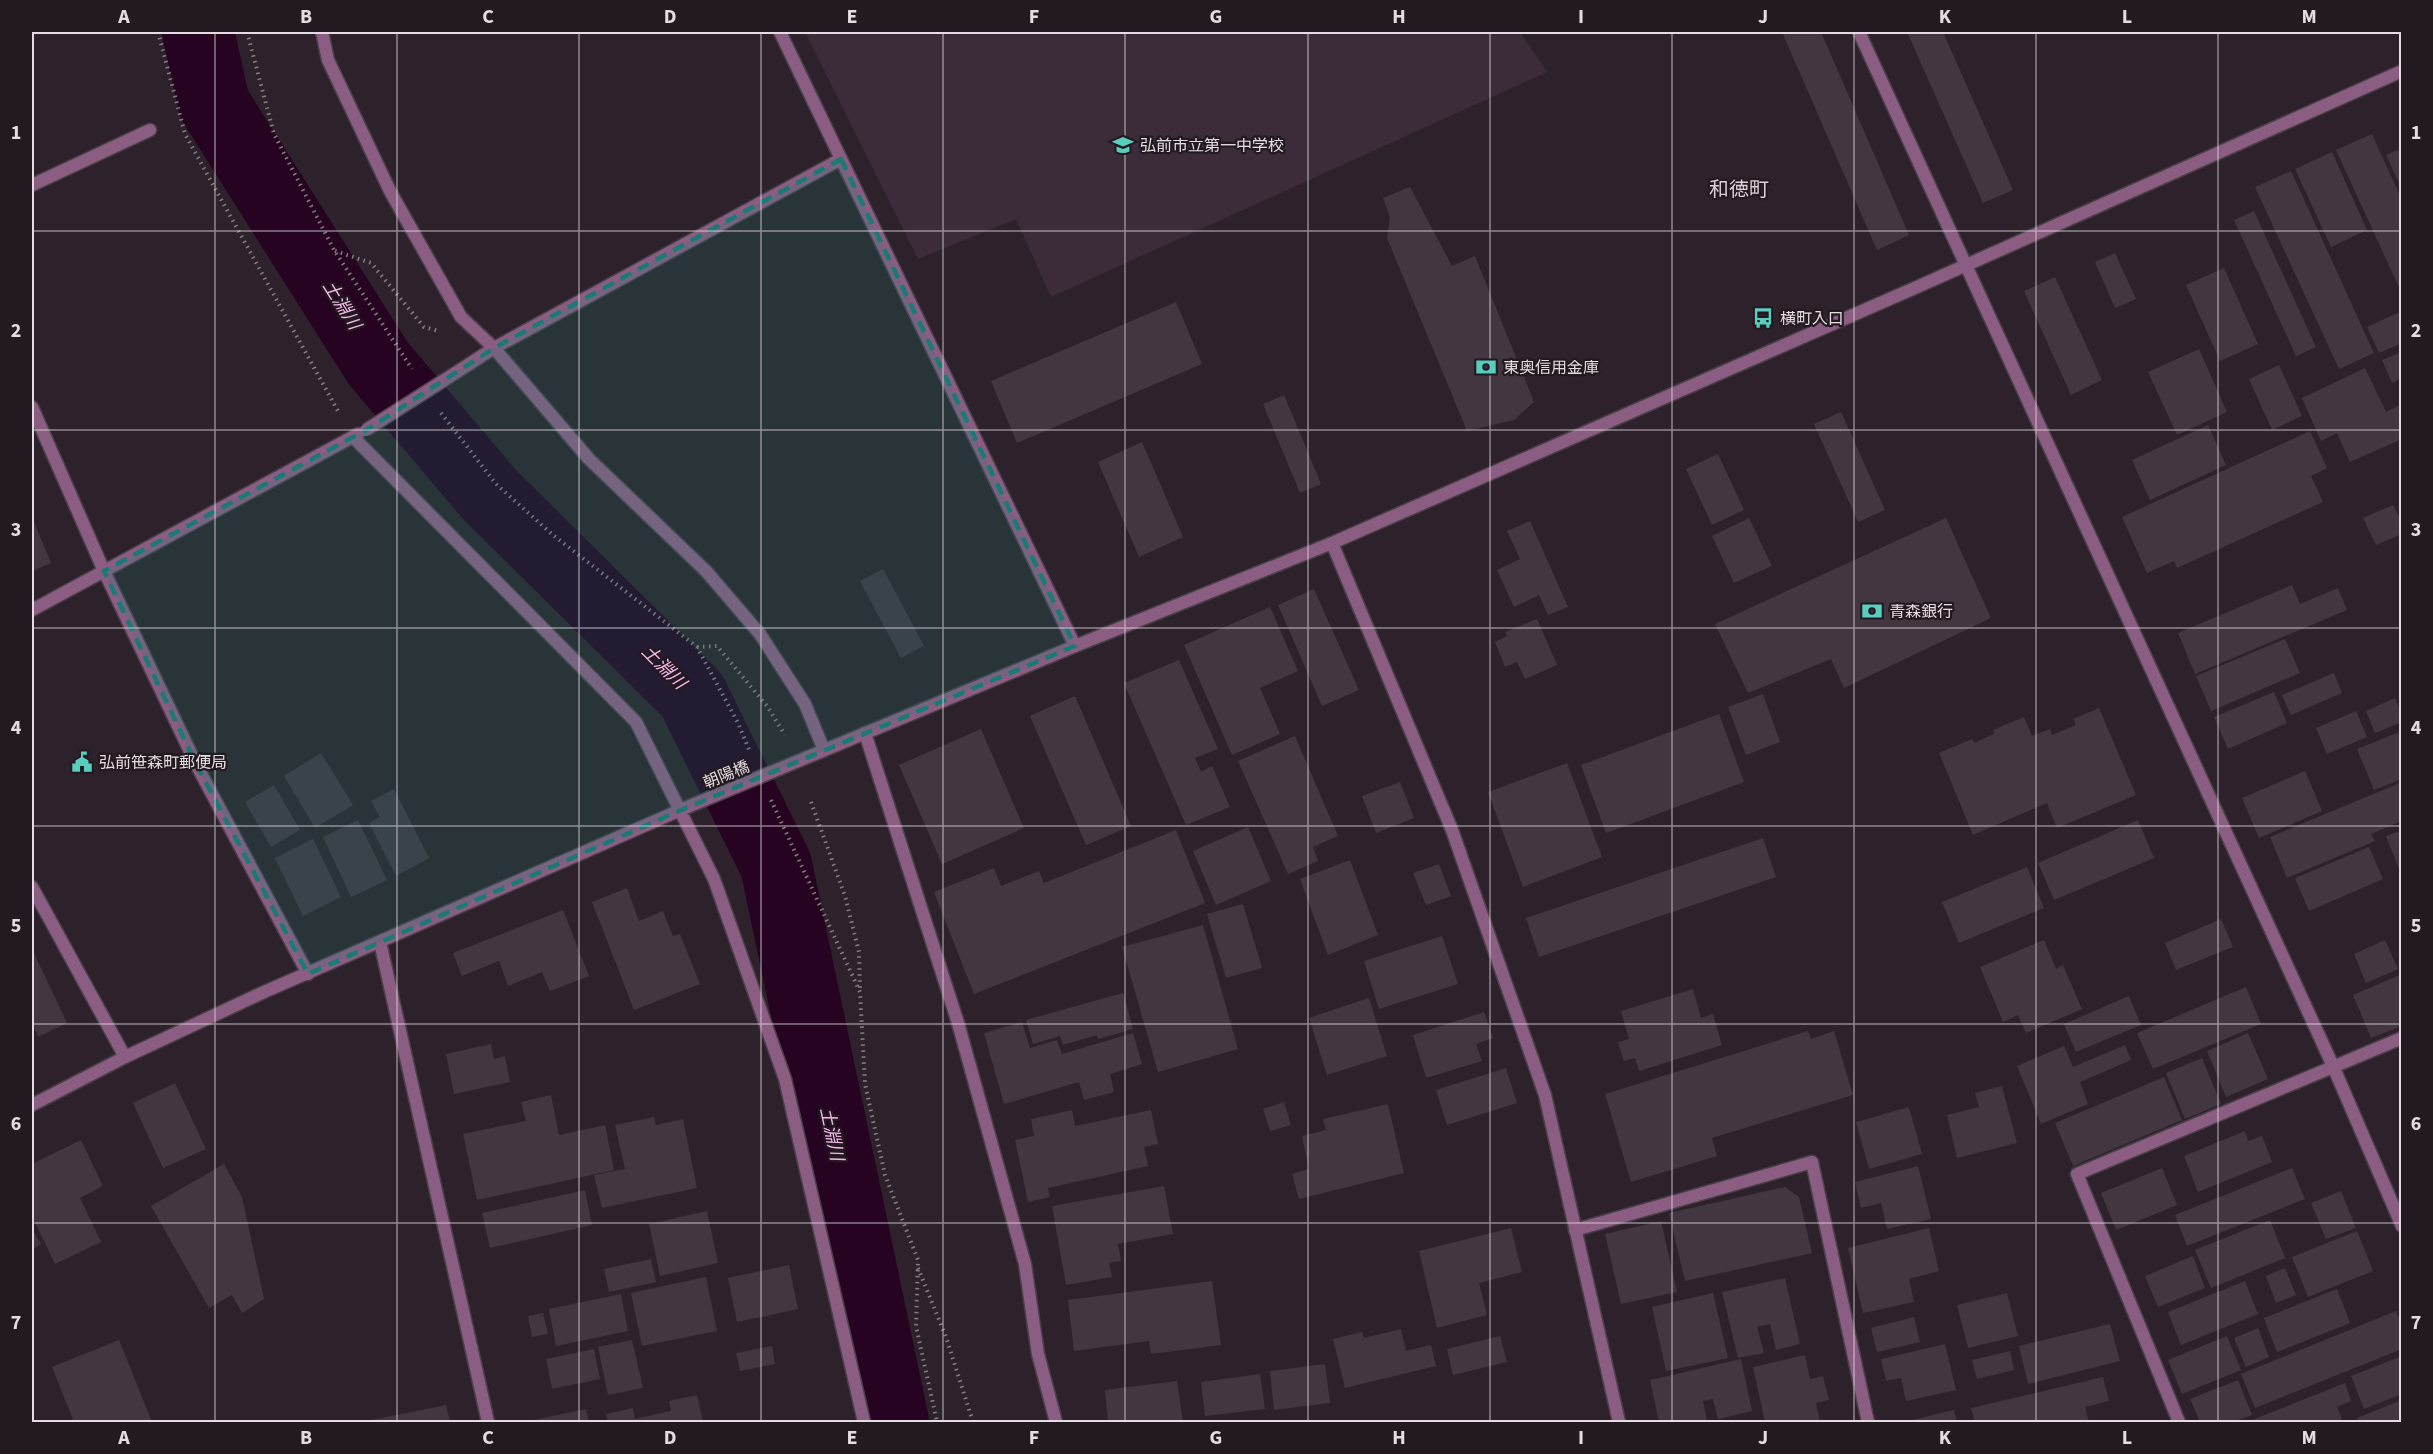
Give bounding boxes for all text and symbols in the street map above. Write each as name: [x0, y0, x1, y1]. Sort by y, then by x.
text: A: [117, 3, 130, 31]
text: B: [300, 3, 312, 31]
text: C: [482, 3, 494, 31]
text: D: [664, 3, 676, 31]
text: E: [847, 3, 857, 31]
text: F: [1029, 3, 1039, 31]
text: G: [1210, 3, 1222, 31]
text: H: [1392, 3, 1406, 31]
text: I: [1578, 3, 1584, 31]
text: J: [1758, 3, 1768, 31]
text: K: [1939, 3, 1952, 31]
text: L: [2122, 3, 2132, 31]
text: M: [2301, 3, 2317, 31]
text: 1: [11, 119, 21, 147]
text: 1: [2411, 119, 2421, 147]
school or university icon: 弘前市立第一中学校: [1111, 133, 1135, 157]
place label: 弘前市立第一中学校: [1140, 135, 1284, 157]
district label: 和徳町: [1709, 176, 1769, 204]
water label: 土淵川: [317, 276, 368, 336]
bus stop icon: 横町入口: [1751, 306, 1775, 330]
place label: 横町入口: [1780, 308, 1844, 330]
text: 2: [11, 317, 21, 345]
text: 2: [2411, 317, 2421, 345]
bank icon: 東奥信用金庫: [1474, 355, 1498, 379]
place label: 東奥信用金庫: [1503, 357, 1599, 379]
text: 3: [11, 516, 21, 544]
text: 3: [2411, 516, 2421, 544]
bank icon: 青森銀行: [1860, 599, 1884, 623]
place label: 青森銀行: [1889, 601, 1953, 623]
water label: 土淵川: [636, 639, 693, 697]
text: 4: [11, 714, 22, 742]
text: 4: [2411, 714, 2422, 742]
public building icon: 弘前笹森町郵便局: [70, 750, 94, 774]
place label: 弘前笹森町郵便局: [99, 752, 227, 774]
street label: 朝陽橋: [700, 756, 753, 794]
text: 5: [11, 912, 21, 940]
text: 5: [2411, 912, 2421, 940]
water label: 土淵川: [814, 1105, 850, 1165]
text: 6: [11, 1110, 21, 1138]
text: 6: [2411, 1110, 2421, 1138]
text: 7: [11, 1309, 21, 1337]
text: 7: [2411, 1309, 2421, 1337]
text: A: [117, 1424, 130, 1452]
text: B: [300, 1424, 312, 1452]
text: C: [482, 1424, 494, 1452]
text: D: [664, 1424, 676, 1452]
text: E: [847, 1424, 857, 1452]
text: F: [1029, 1424, 1039, 1452]
text: G: [1210, 1424, 1222, 1452]
text: H: [1392, 1424, 1406, 1452]
text: I: [1578, 1424, 1584, 1452]
text: J: [1758, 1424, 1768, 1452]
text: K: [1939, 1424, 1952, 1452]
text: L: [2122, 1424, 2132, 1452]
text: M: [2301, 1424, 2317, 1452]

